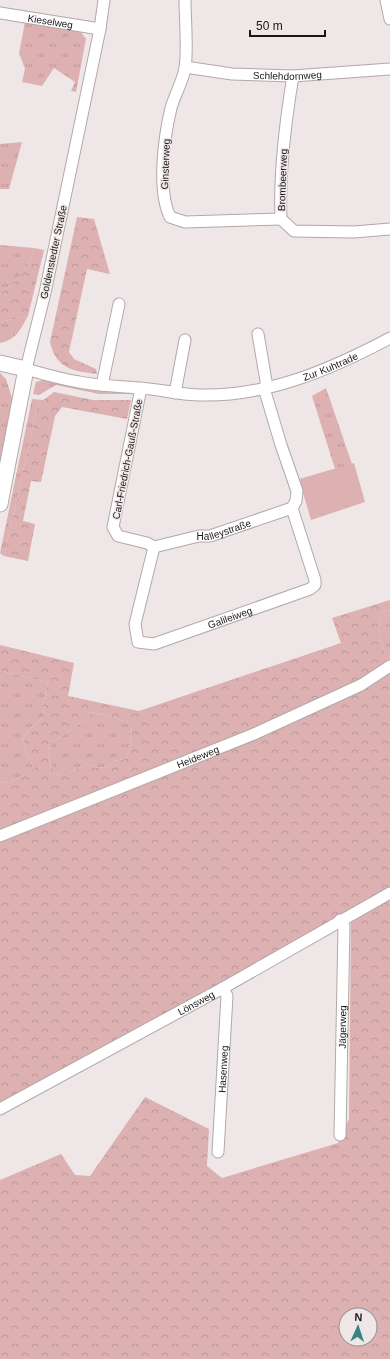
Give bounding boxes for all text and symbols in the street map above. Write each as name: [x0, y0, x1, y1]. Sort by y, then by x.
scale bar: [250, 12, 325, 38]
street label: Kieselweg: [27, 13, 74, 31]
text: 50 m: [256, 19, 283, 33]
street label: Schlehdornweg: [253, 69, 322, 82]
street label: Ginsterweg: [159, 139, 172, 189]
street label: Brombeerweg: [276, 149, 289, 211]
street label: Goldenstedter Straße: [38, 204, 69, 300]
street label: Zur Kuhtrade: [301, 350, 360, 383]
street label: Carl-Friedrich-Gauß-Straße: [110, 398, 145, 520]
street label: Halleystraße: [197, 517, 253, 542]
street label: Galileiweg: [206, 605, 254, 631]
street label: Heideweg: [175, 744, 221, 770]
street label: Lönsweg: [176, 989, 216, 1017]
street label: Jägerweg: [337, 1005, 348, 1049]
street label: Hasenweg: [216, 1045, 230, 1093]
north arrow: [338, 1307, 378, 1347]
text: N: [354, 1311, 363, 1323]

